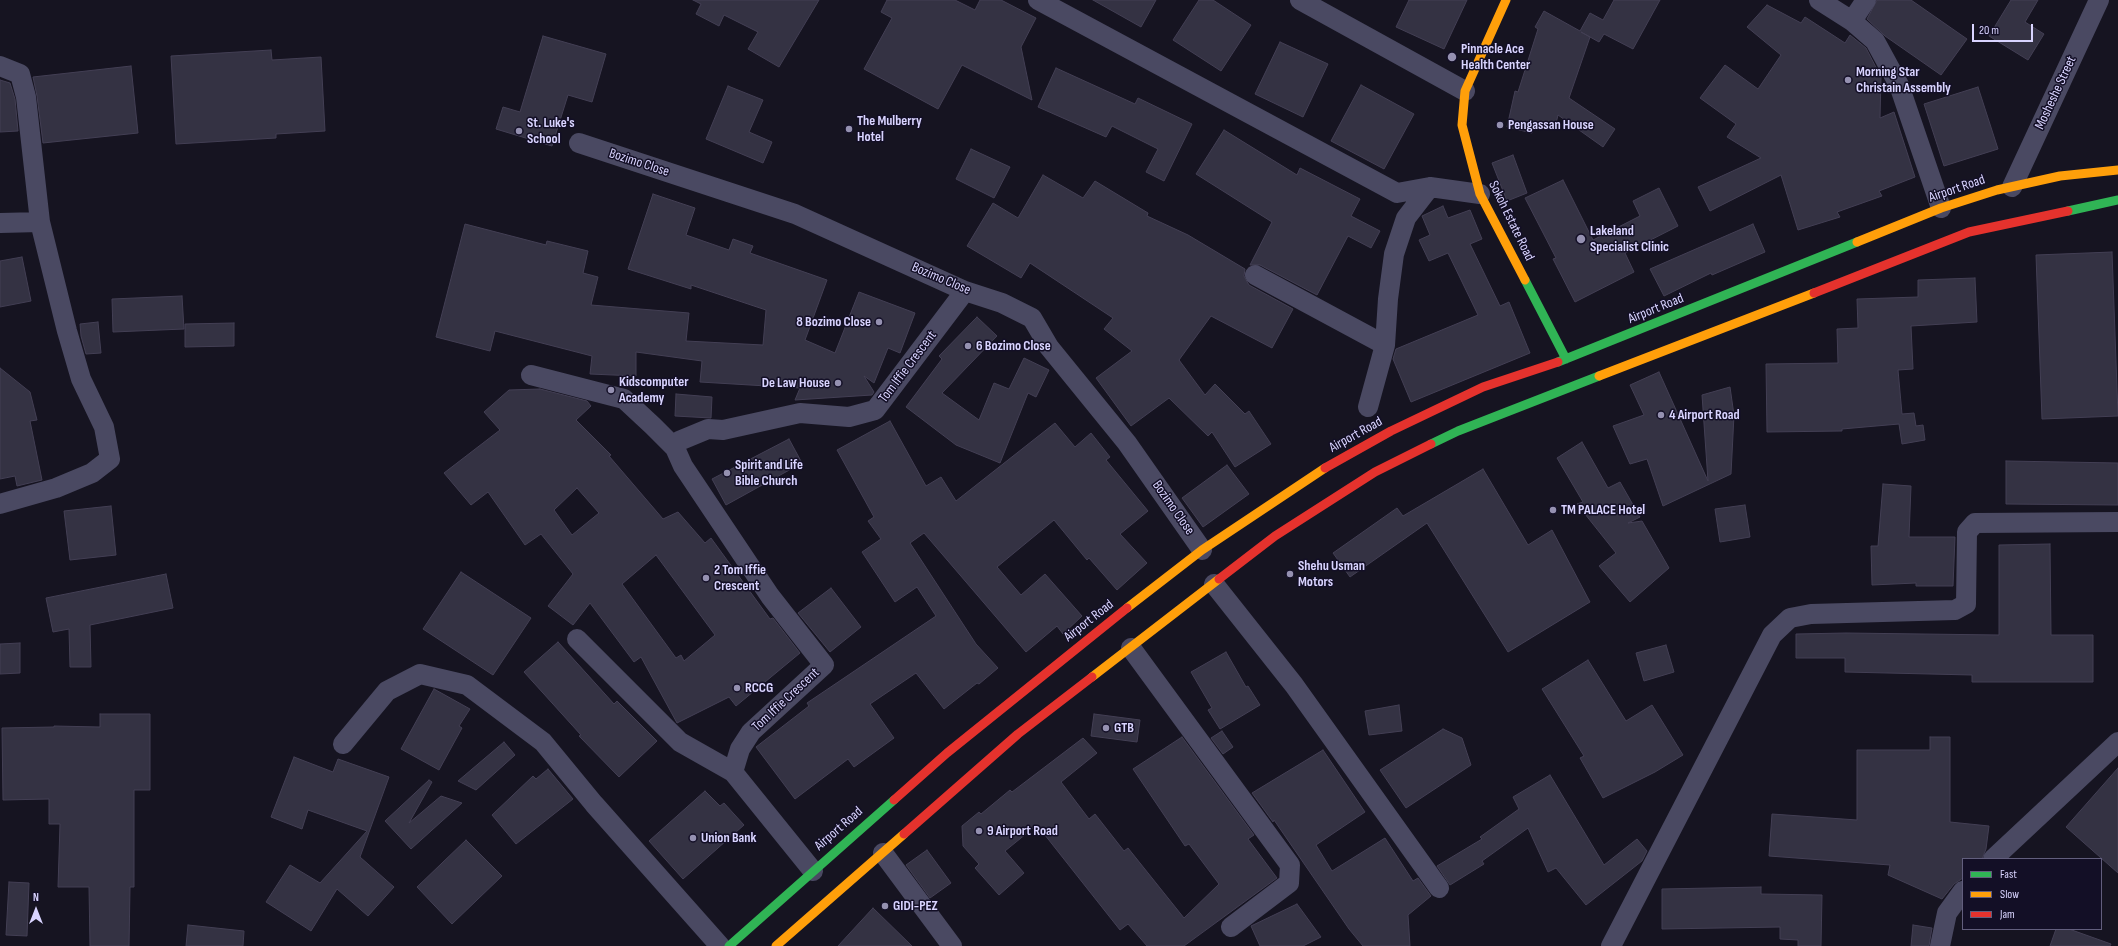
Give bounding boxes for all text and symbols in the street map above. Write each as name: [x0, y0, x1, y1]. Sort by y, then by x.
scale bar: [1974, 16, 2035, 42]
text: 20 m: [1979, 23, 1999, 38]
place label: Pinnacle Ace Health Center: [1461, 41, 1530, 74]
marker: Pinnacle Ace Health Center: [1446, 51, 1458, 63]
street label: Mosheshe Street: [2032, 54, 2080, 132]
place label: Morning Star Christain Assembly: [1856, 64, 1951, 96]
marker: Morning Star Christain Assembly: [1843, 75, 1853, 85]
place label: The Mulberry Hotel: [857, 113, 922, 146]
place label: St. Luke's School: [527, 115, 575, 148]
place label: Pengassan House: [1508, 117, 1594, 133]
marker: Pengassan House: [1495, 120, 1505, 130]
marker: The Mulberry Hotel: [844, 124, 854, 134]
marker: St. Luke's School: [514, 126, 524, 136]
street label: Bozimo Close: [607, 145, 671, 181]
street label: Airport Road: [1927, 172, 1987, 206]
street label: Sokoh Estate Road: [1484, 178, 1538, 264]
place label: Lakeland Specialist Clinic: [1590, 223, 1669, 256]
marker: Lakeland Specialist Clinic: [1575, 233, 1587, 245]
street label: Bozimo Close: [909, 259, 973, 299]
street label: Airport Road: [1626, 290, 1686, 328]
place label: 8 Bozimo Close: [796, 314, 871, 330]
marker: 8 Bozimo Close: [874, 317, 884, 327]
street label: Tom Iffie Crescent: [875, 328, 941, 406]
place label: 6 Bozimo Close: [976, 338, 1051, 354]
marker: 6 Bozimo Close: [963, 341, 973, 351]
place label: Kidscomputer Academy: [619, 374, 689, 406]
place label: De Law House: [762, 375, 830, 391]
marker: De Law House: [833, 378, 843, 388]
marker: Kidscomputer Academy: [606, 385, 616, 395]
place label: 4 Airport Road: [1669, 407, 1740, 423]
marker: 4 Airport Road: [1656, 410, 1666, 420]
street label: Airport Road: [1326, 414, 1386, 456]
place label: Spirit and Life Bible Church: [735, 457, 803, 490]
marker: Spirit and Life Bible Church: [722, 468, 732, 478]
street label: Bozimo Close: [1148, 478, 1198, 538]
place label: TM PALACE Hotel: [1561, 502, 1645, 518]
marker: TM PALACE Hotel: [1548, 505, 1558, 515]
place label: Shehu Usman Motors: [1298, 558, 1365, 590]
place label: 2 Tom Iffie Crescent: [714, 562, 766, 594]
marker: Shehu Usman Motors: [1285, 569, 1295, 579]
marker: 2 Tom Iffie Crescent: [701, 573, 711, 583]
street label: Airport Road: [1061, 596, 1117, 646]
street label: Tom Iffie Crescent: [749, 665, 823, 735]
place label: RCCG: [745, 680, 773, 696]
marker: RCCG: [732, 683, 742, 693]
place label: GTB: [1114, 720, 1134, 736]
marker: GTB: [1101, 723, 1111, 733]
street label: Airport Road: [812, 804, 866, 854]
place label: 9 Airport Road: [987, 823, 1058, 839]
marker: 9 Airport Road: [974, 826, 984, 836]
place label: Union Bank: [701, 830, 756, 846]
marker: Union Bank: [688, 833, 698, 843]
legend: [1962, 858, 2102, 930]
text: Fast: [2000, 867, 2017, 882]
text: Slow: [2000, 887, 2019, 902]
north arrow: [16, 890, 56, 930]
text: N: [33, 891, 39, 904]
place label: GIDI-PEZ: [893, 898, 938, 914]
marker: GIDI-PEZ: [880, 901, 890, 911]
text: Jam: [2000, 907, 2015, 922]

